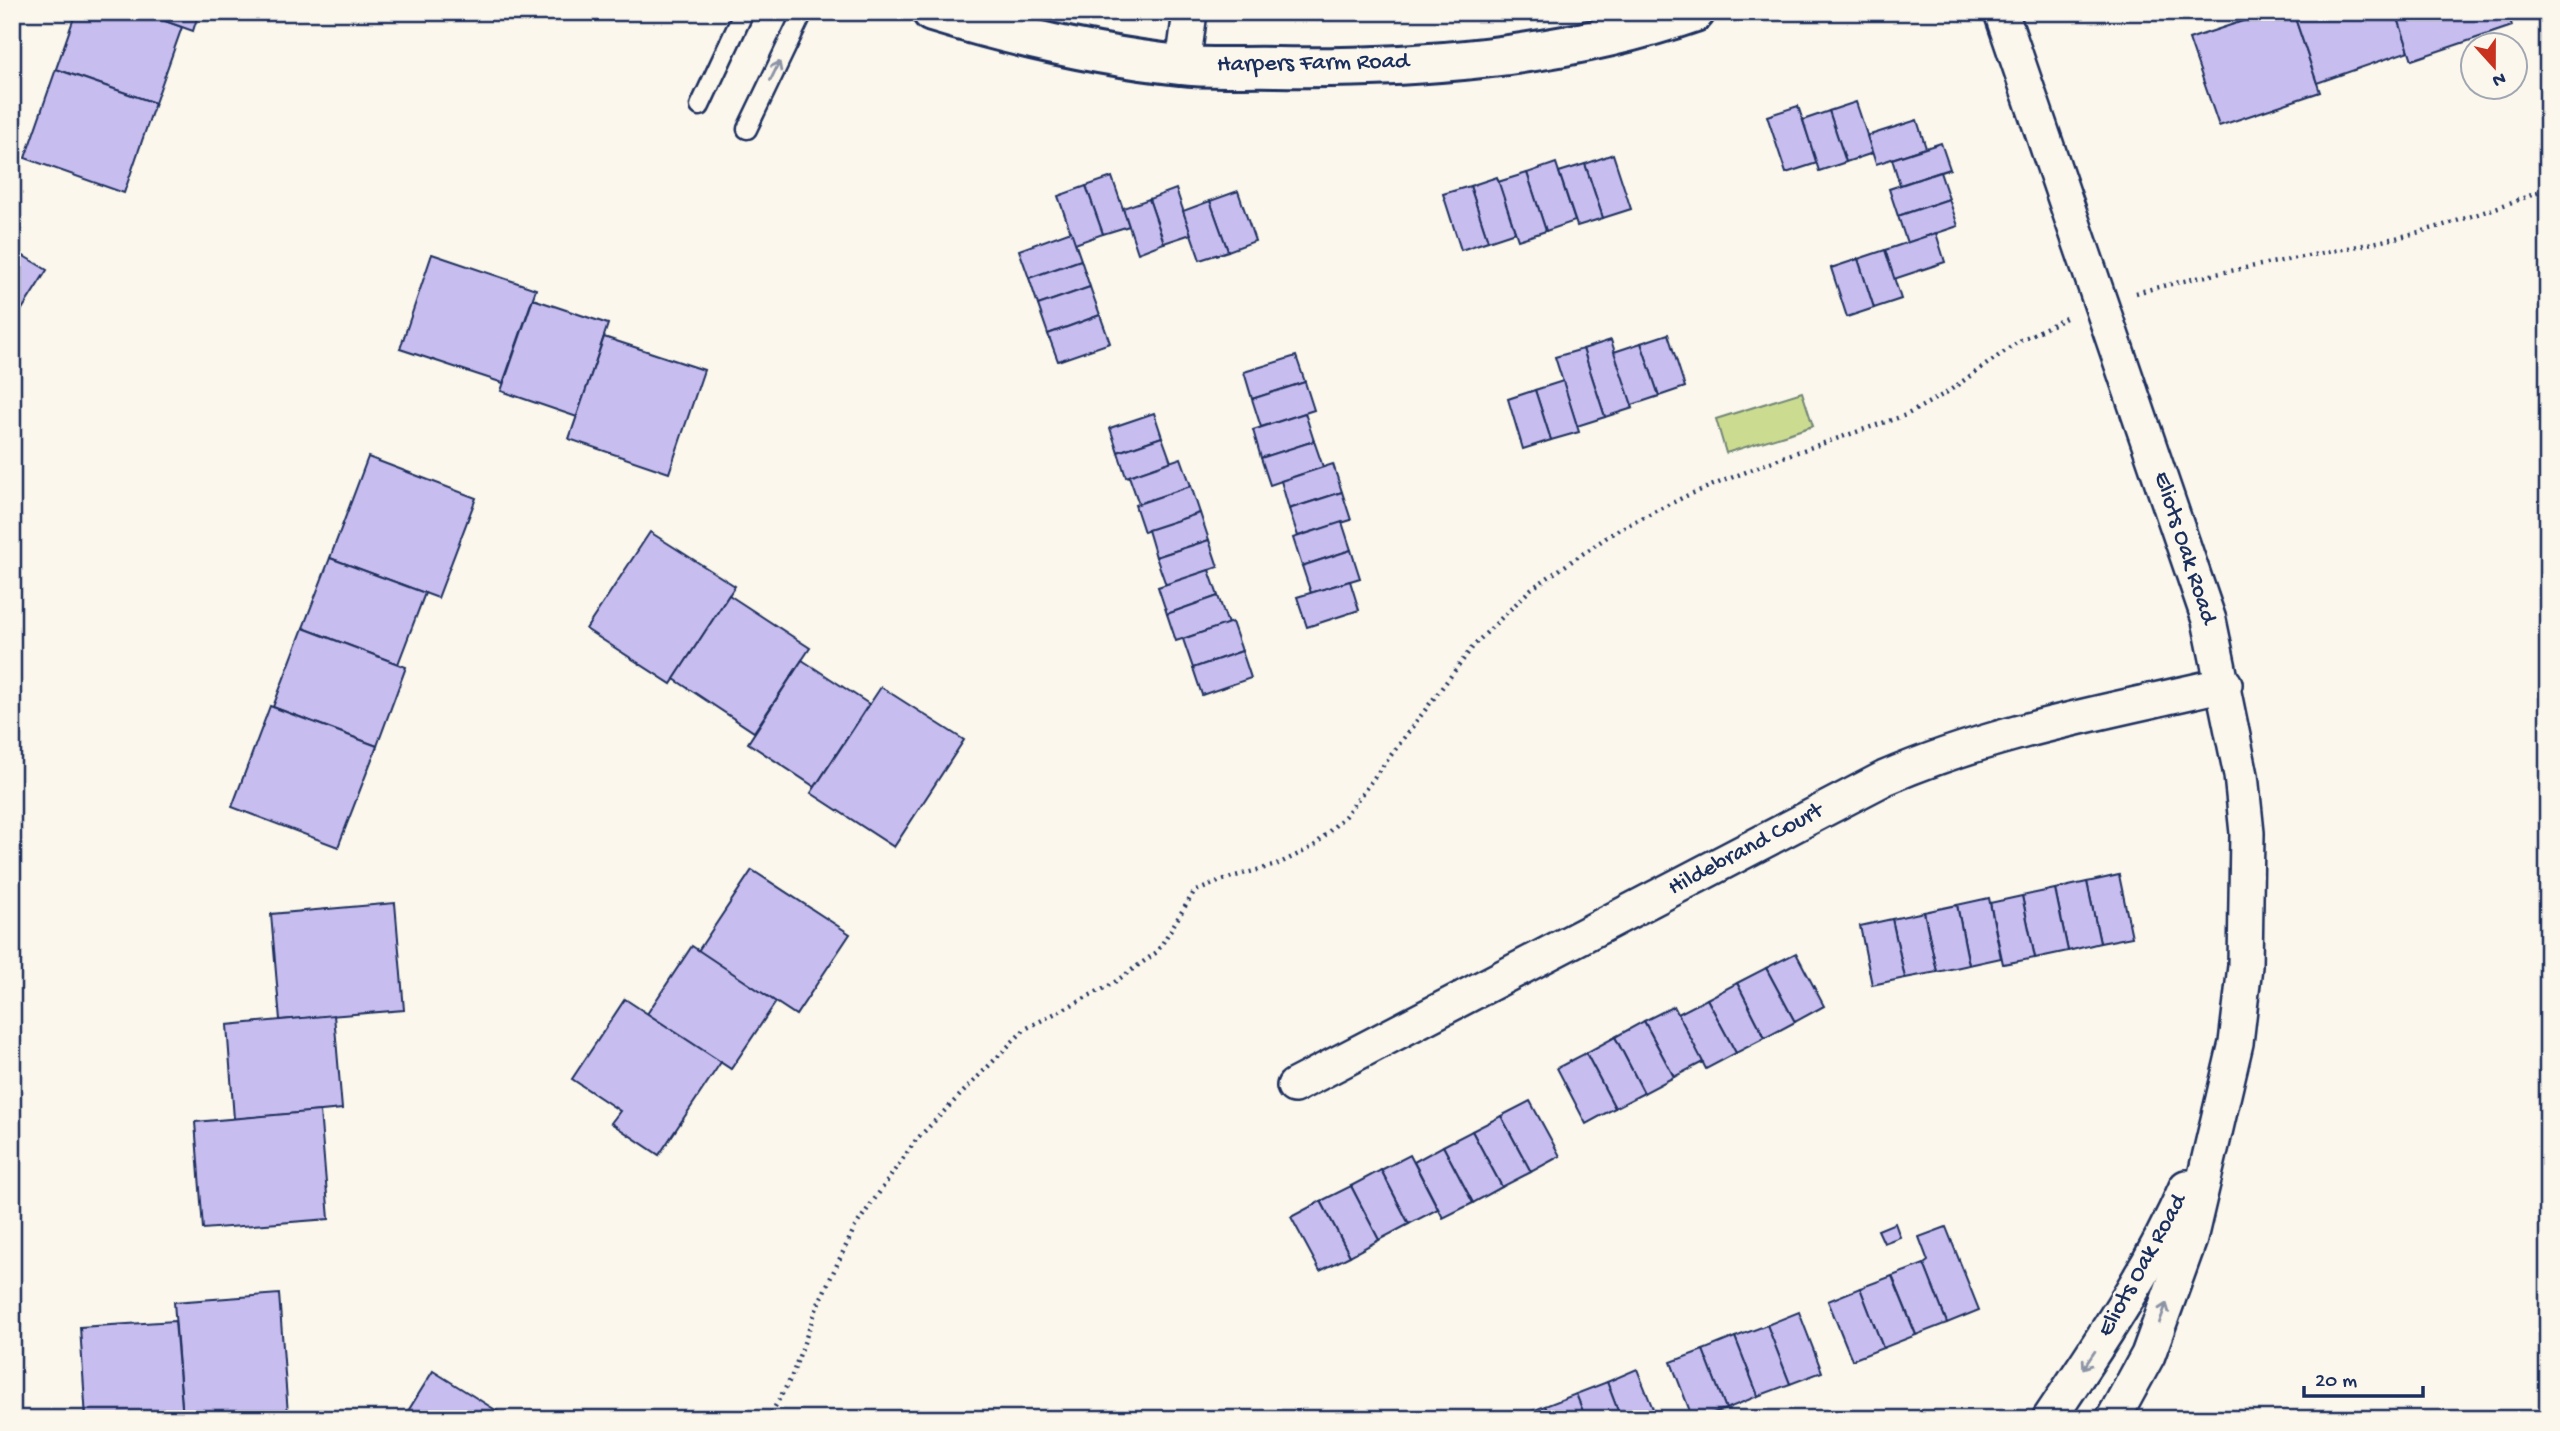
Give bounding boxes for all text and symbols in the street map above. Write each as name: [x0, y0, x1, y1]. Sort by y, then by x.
north arrow: [2458, 32, 2528, 102]
street label: Harpers Farm Road: [1217, 48, 1411, 80]
one-way arrow: [769, 60, 782, 82]
text: N: [2489, 66, 2509, 92]
street label: Eliots Oak Road: [2146, 468, 2223, 630]
street label: Hildebrand Court: [1664, 796, 1830, 903]
street label: Eliots Oak Road: [2092, 1188, 2195, 1342]
one-way arrow: [2158, 1303, 2170, 1325]
one-way arrow: [2082, 1350, 2096, 1369]
scale bar: [2304, 1354, 2424, 1398]
text: 20 m: [2315, 1370, 2357, 1395]

